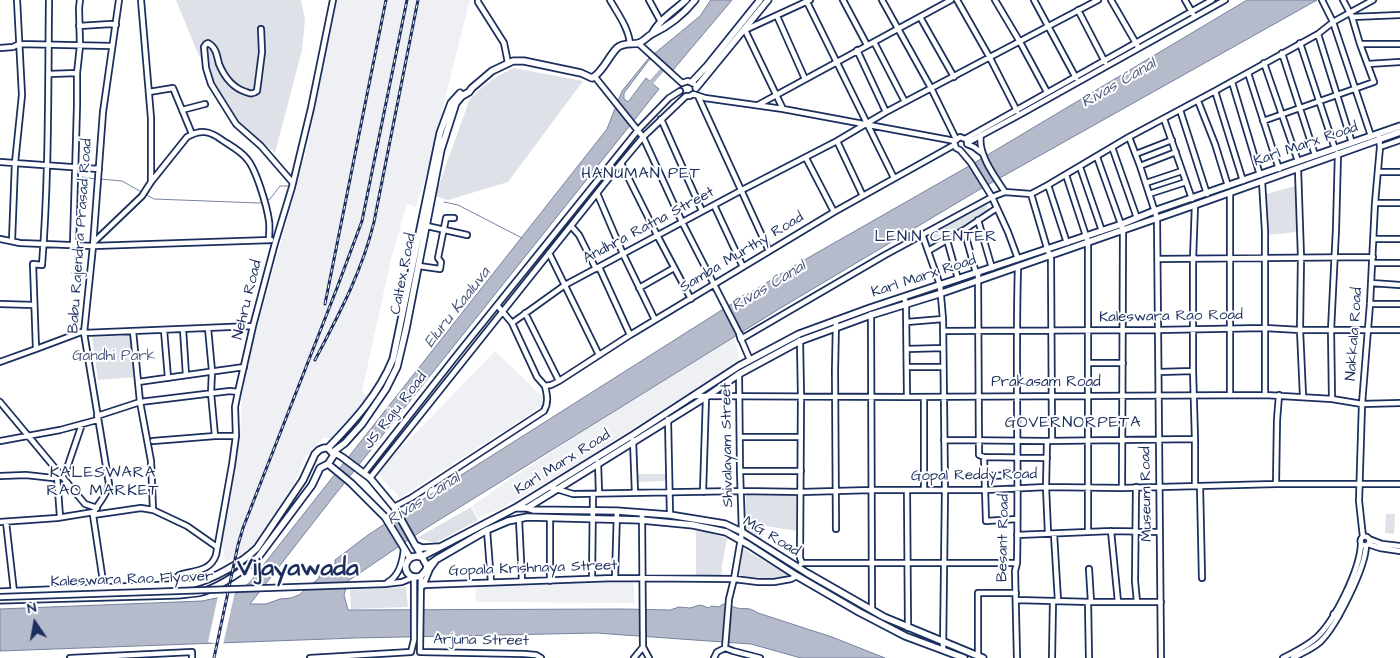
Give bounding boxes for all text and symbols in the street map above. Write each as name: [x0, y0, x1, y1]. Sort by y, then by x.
water label: Rivas Canal: [1078, 55, 1160, 113]
street label: Karl Marx Road: [1251, 119, 1361, 171]
street label: Babu Rajendra Prasad Road: [65, 138, 97, 334]
district label: HANUMAN PET: [580, 165, 702, 185]
street label: Andhra Ratna Street: [580, 184, 718, 268]
street label: Samba Murthy Road: [677, 209, 807, 297]
district label: LENIN CENTER: [873, 228, 999, 248]
street label: Caltex Road: [387, 232, 421, 316]
street label: Karl Marx Road: [869, 252, 979, 302]
water label: Rivas Canal: [729, 257, 809, 317]
street label: Nehru Road: [229, 258, 267, 342]
water label: Eluru Kaaluva: [421, 264, 495, 352]
street label: Nakkala Road: [1343, 287, 1367, 381]
street label: Kaleswara Rao Road: [1099, 307, 1243, 327]
park label: Gandhi Park: [72, 348, 156, 366]
street label: JS Raju Road: [360, 369, 432, 453]
street label: Prakasam Road: [991, 374, 1101, 392]
street label: Shivalayam Street: [718, 383, 738, 507]
district label: GOVERNORPETA: [1003, 414, 1143, 434]
street label: Karl Marx Road: [512, 426, 614, 500]
street label: Museum Road: [1137, 446, 1157, 542]
district label: KALESWARA RAO MARKET: [45, 464, 161, 502]
street label: Gopal Reddy Road: [911, 466, 1037, 486]
water label: Rivas Canal: [384, 469, 464, 531]
street label: Besant Road: [994, 494, 1014, 582]
street label: MG Road: [739, 513, 803, 561]
district label: Vijayawada: [237, 555, 359, 585]
street label: Gopala Krishnaya Street: [448, 557, 618, 581]
street label: Kaleswara Rao Flyover: [50, 568, 214, 592]
north arrow: [10, 598, 60, 648]
text: N: [26, 598, 38, 619]
street label: Arjuna Street: [433, 631, 529, 651]

